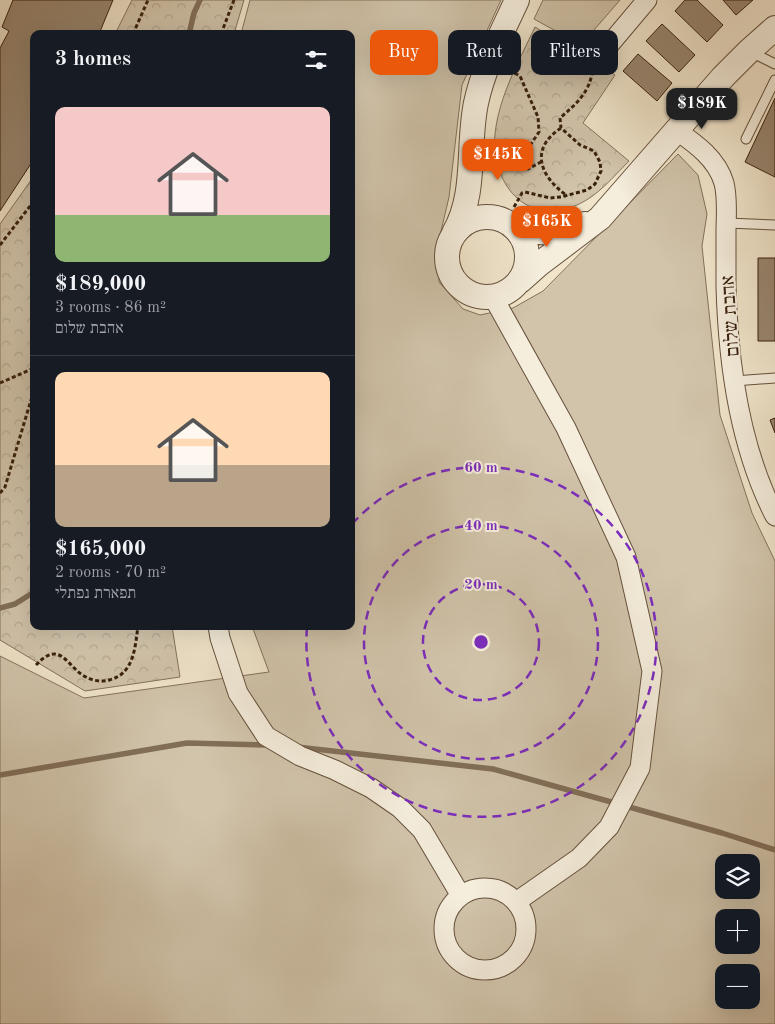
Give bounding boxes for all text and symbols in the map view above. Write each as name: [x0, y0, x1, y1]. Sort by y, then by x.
chip: Buy: [370, 30, 438, 75]
chip: Rent: [448, 30, 521, 75]
chip: Filters: [531, 30, 618, 75]
icon: filters: [302, 46, 330, 74]
text: 3 homes: [55, 49, 131, 70]
pin: $189K: [667, 88, 737, 130]
text: $189K: [677, 96, 727, 112]
pin: $145K: [463, 138, 533, 181]
icon: home: [148, 139, 238, 229]
text: $145K: [473, 147, 523, 163]
pin: $165K: [512, 206, 582, 248]
text: $165K: [522, 214, 572, 230]
text: $189,000: [55, 274, 146, 295]
street label: אהבת שלום: [718, 274, 744, 357]
text: 3 rooms · 86 m²: [55, 300, 166, 316]
text: אהבת שלום: [55, 321, 124, 337]
icon: home: [148, 405, 238, 495]
text: 60 m: [464, 461, 498, 476]
text: 40 m: [464, 519, 498, 534]
text: $165,000: [55, 539, 146, 560]
text: 2 rooms · 70 m²: [55, 565, 166, 581]
text: 20 m: [464, 578, 498, 593]
text: תפארת נפתלי: [55, 586, 136, 602]
centre of rings: [472, 633, 490, 651]
map controls: [715, 854, 760, 1009]
button: layers: [715, 854, 760, 899]
button: +: [715, 909, 760, 954]
button: −: [715, 964, 760, 1009]

